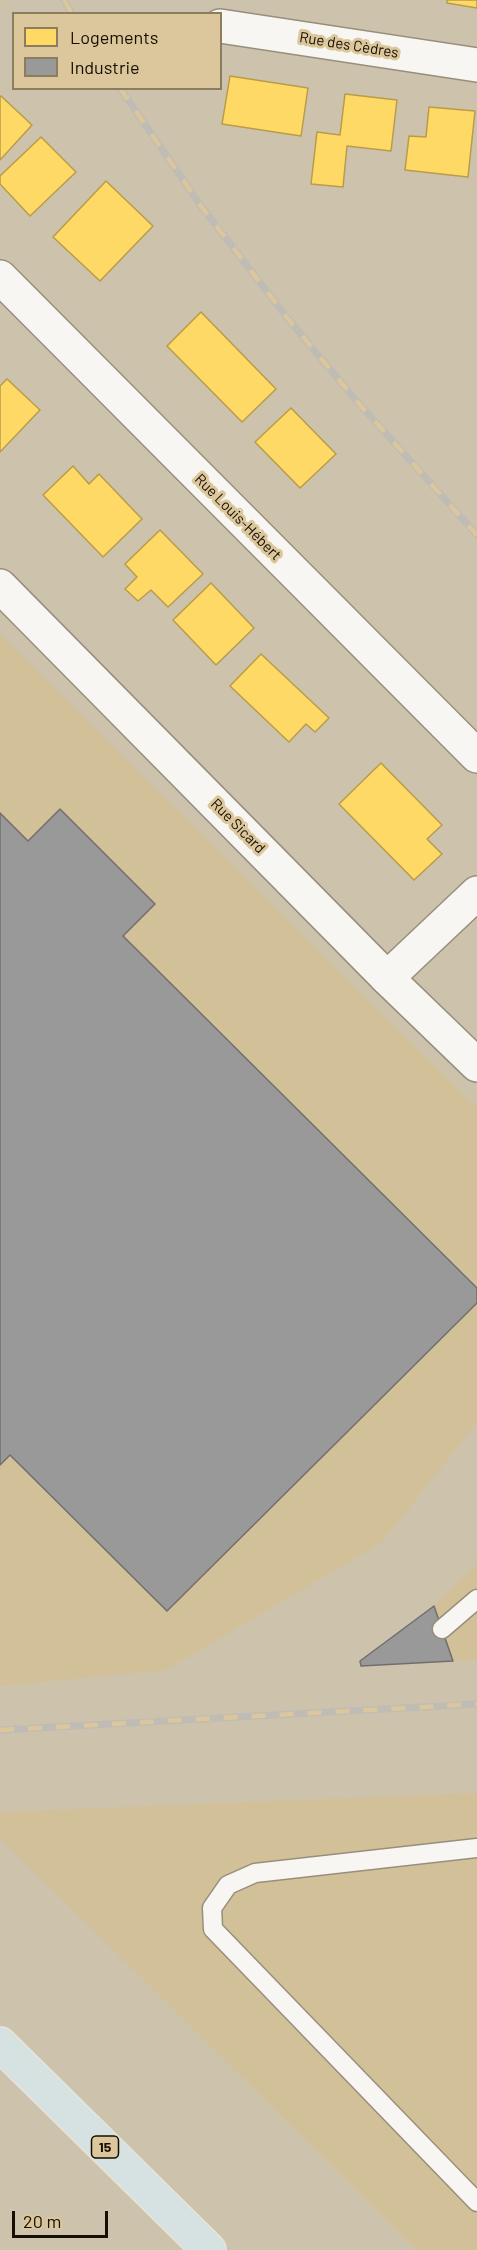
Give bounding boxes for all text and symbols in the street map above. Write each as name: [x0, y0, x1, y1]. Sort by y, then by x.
legend: [12, 12, 222, 90]
text: Logements: [70, 26, 159, 48]
street label: Rue des Cèdres: [298, 28, 400, 62]
text: Industrie: [70, 56, 140, 78]
street label: Rue Louis-Hébert: [191, 470, 285, 564]
street label: Rue Sicard: [207, 795, 269, 857]
road number: 15: [92, 2136, 118, 2158]
scale bar: [15, 2199, 111, 2237]
text: 20 m: [23, 2210, 61, 2232]

